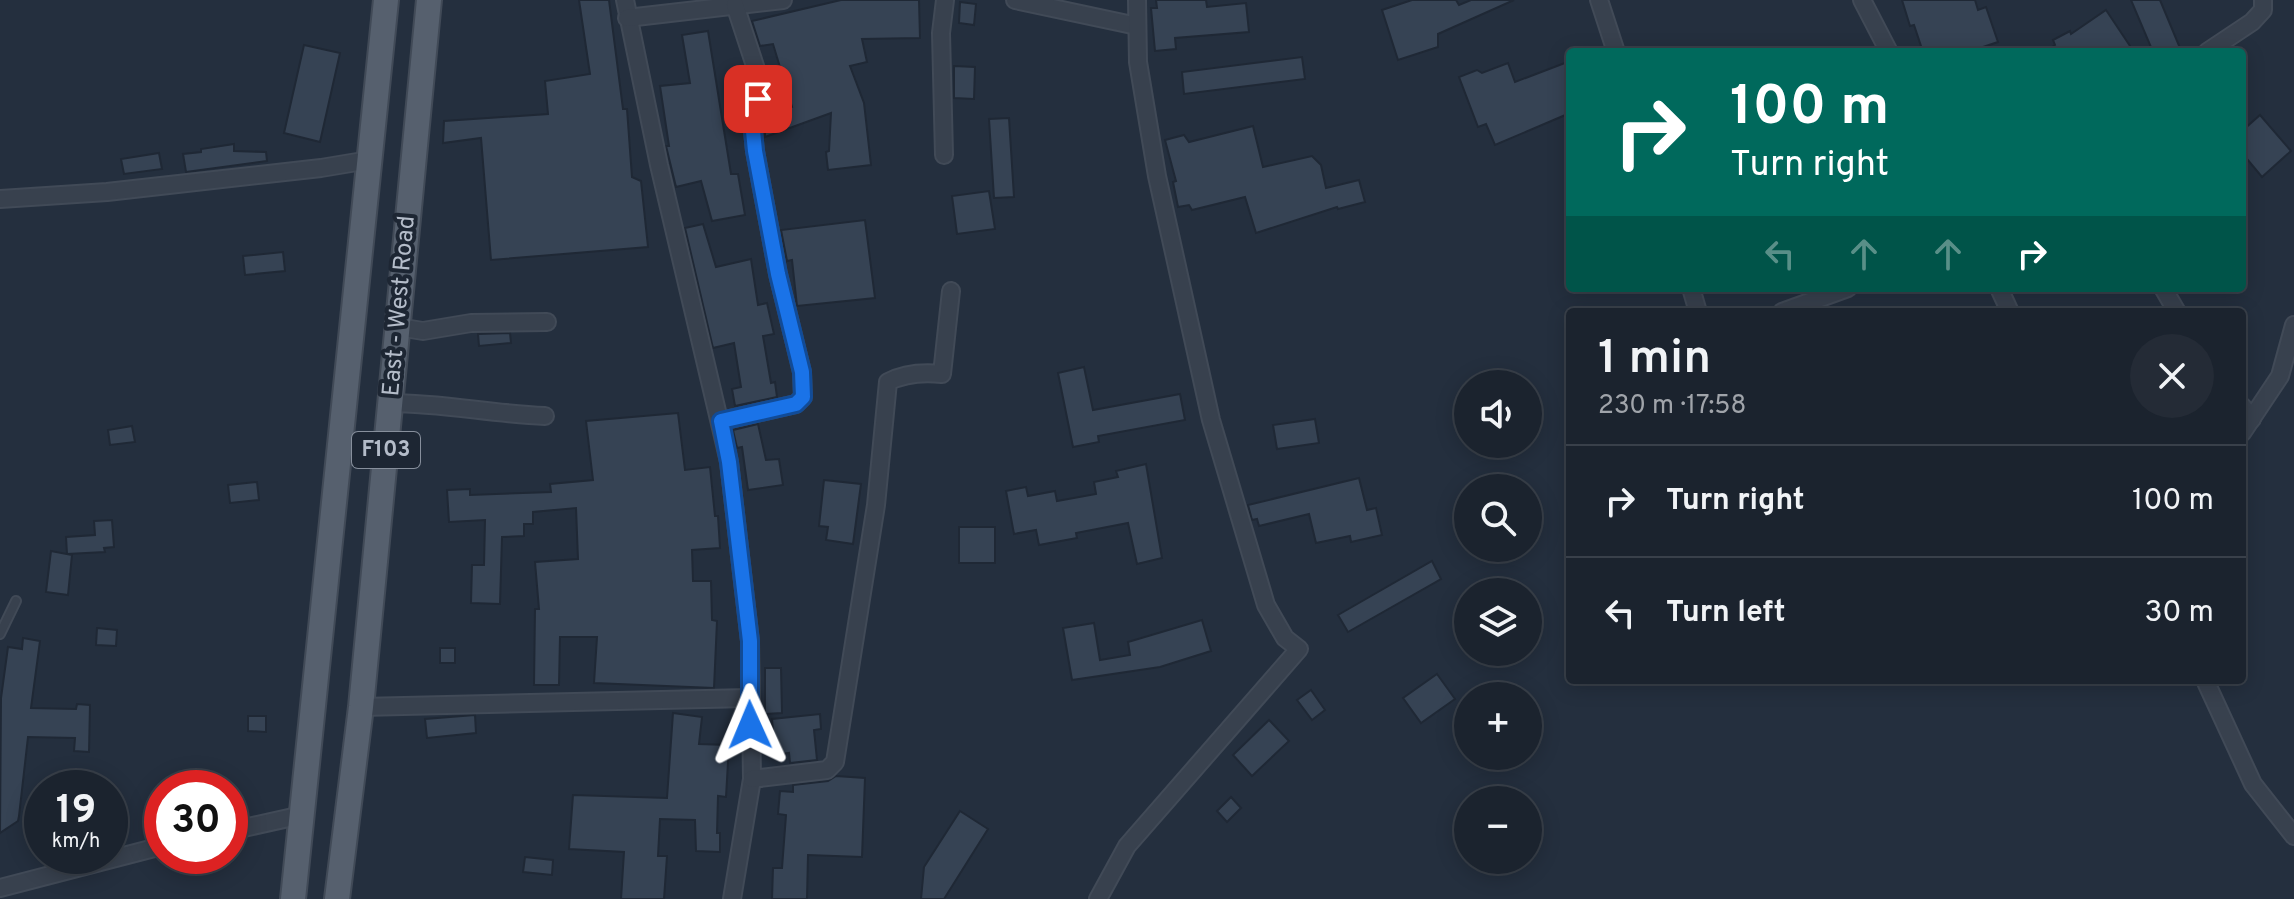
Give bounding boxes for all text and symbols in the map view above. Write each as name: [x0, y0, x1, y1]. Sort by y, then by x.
pin: [724, 65, 792, 133]
text: 100 m: [1730, 74, 1889, 144]
icon: arrive: [736, 77, 780, 121]
icon: right: [1598, 80, 1702, 184]
text: Turn right: [1730, 143, 1889, 189]
street label: East - West Road: [377, 215, 423, 397]
icon: left: [1758, 232, 1802, 276]
icon: ahead: [1842, 232, 1886, 276]
icon: ahead: [1926, 232, 1970, 276]
icon: right: [2010, 232, 2054, 276]
text: 1 min: [1598, 330, 1711, 390]
button: close: [2130, 334, 2214, 418]
map controls: [1454, 370, 1542, 874]
button: sound: [1454, 370, 1542, 458]
text: 230 m · 17:58: [1598, 390, 1746, 423]
road number: F103: [352, 432, 420, 468]
button: search: [1454, 474, 1542, 562]
icon: right: [1598, 479, 1642, 523]
text: Turn right: [1666, 483, 1804, 520]
text: 100 m: [2132, 483, 2214, 520]
button: layers: [1454, 578, 1542, 666]
icon: left: [1598, 591, 1642, 635]
text: Turn left: [1666, 595, 1786, 632]
text: 30 m: [2145, 595, 2214, 632]
button: +: [1454, 682, 1542, 770]
position arrow: [708, 683, 792, 767]
speed limit sign: 30: [144, 770, 248, 874]
button: −: [1454, 786, 1542, 874]
text: 19: [56, 787, 96, 837]
text: km/h: [52, 829, 100, 855]

